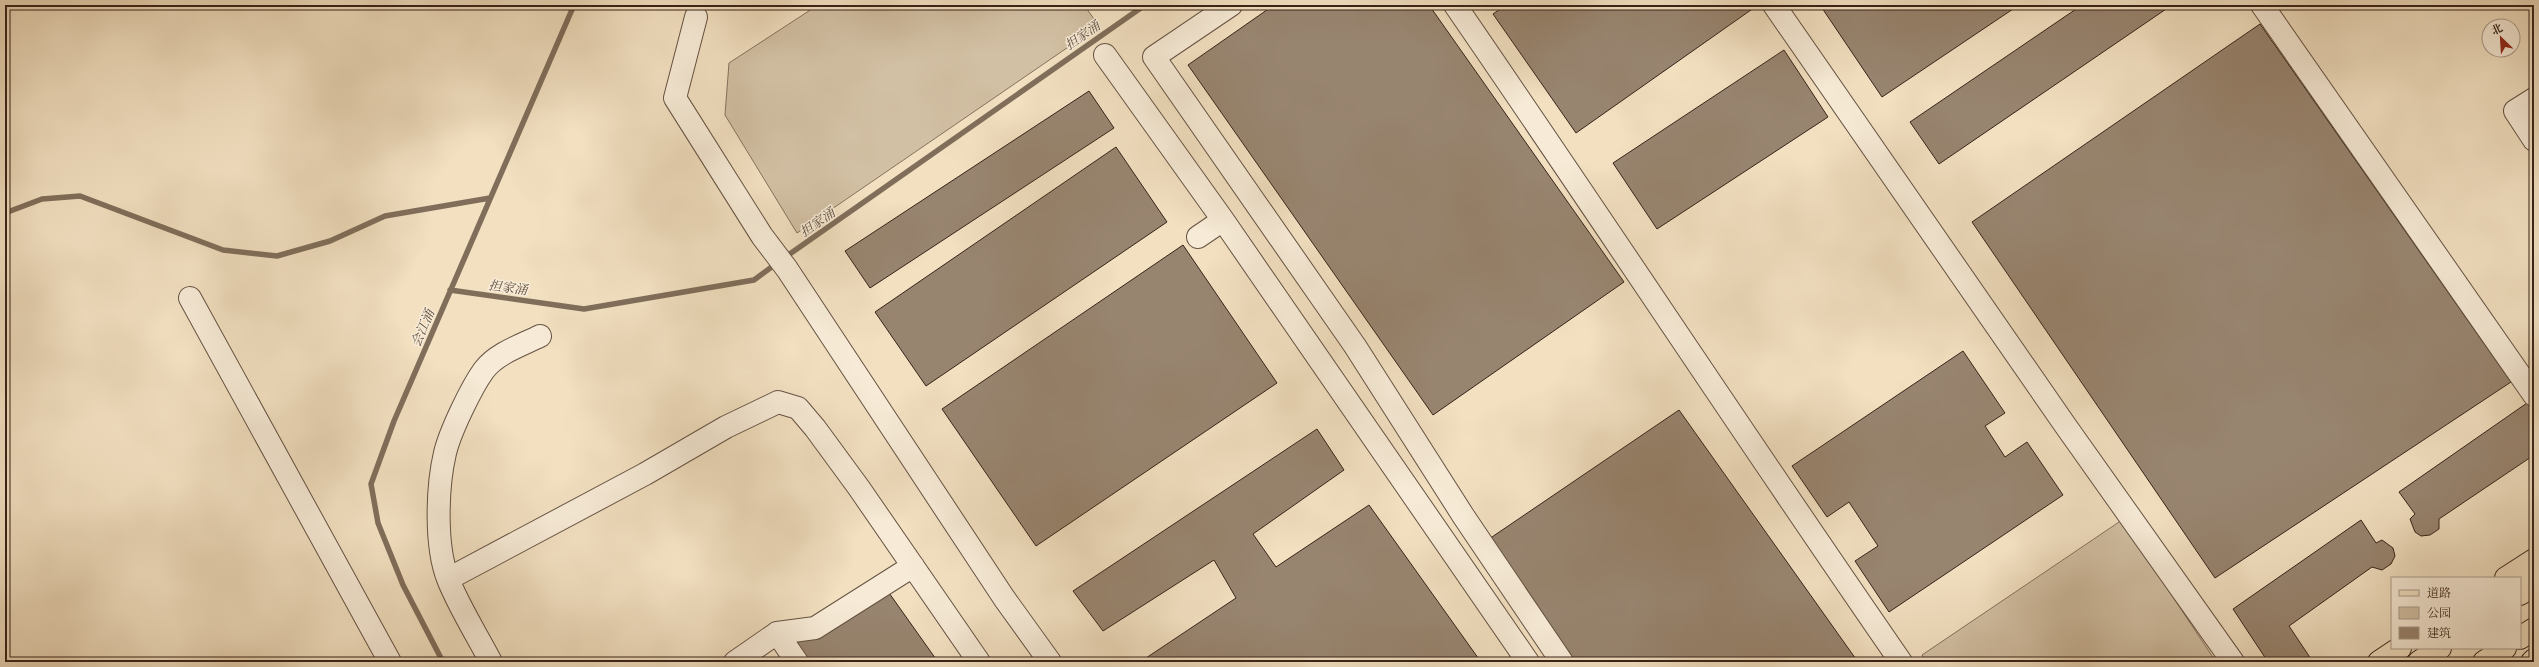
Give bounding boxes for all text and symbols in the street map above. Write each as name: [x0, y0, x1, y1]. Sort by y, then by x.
water label: 担家涌: [1061, 16, 1104, 53]
north arrow: [2481, 18, 2521, 58]
text: 北: [2489, 20, 2505, 38]
water label: 担家涌: [796, 203, 839, 240]
water label: 担家涌: [488, 276, 530, 298]
water label: 会江涌: [407, 305, 438, 349]
legend: [2391, 577, 2521, 649]
text: 道路: [2427, 585, 2451, 600]
text: 公园: [2427, 605, 2451, 620]
text: 建筑: [2427, 625, 2451, 640]

